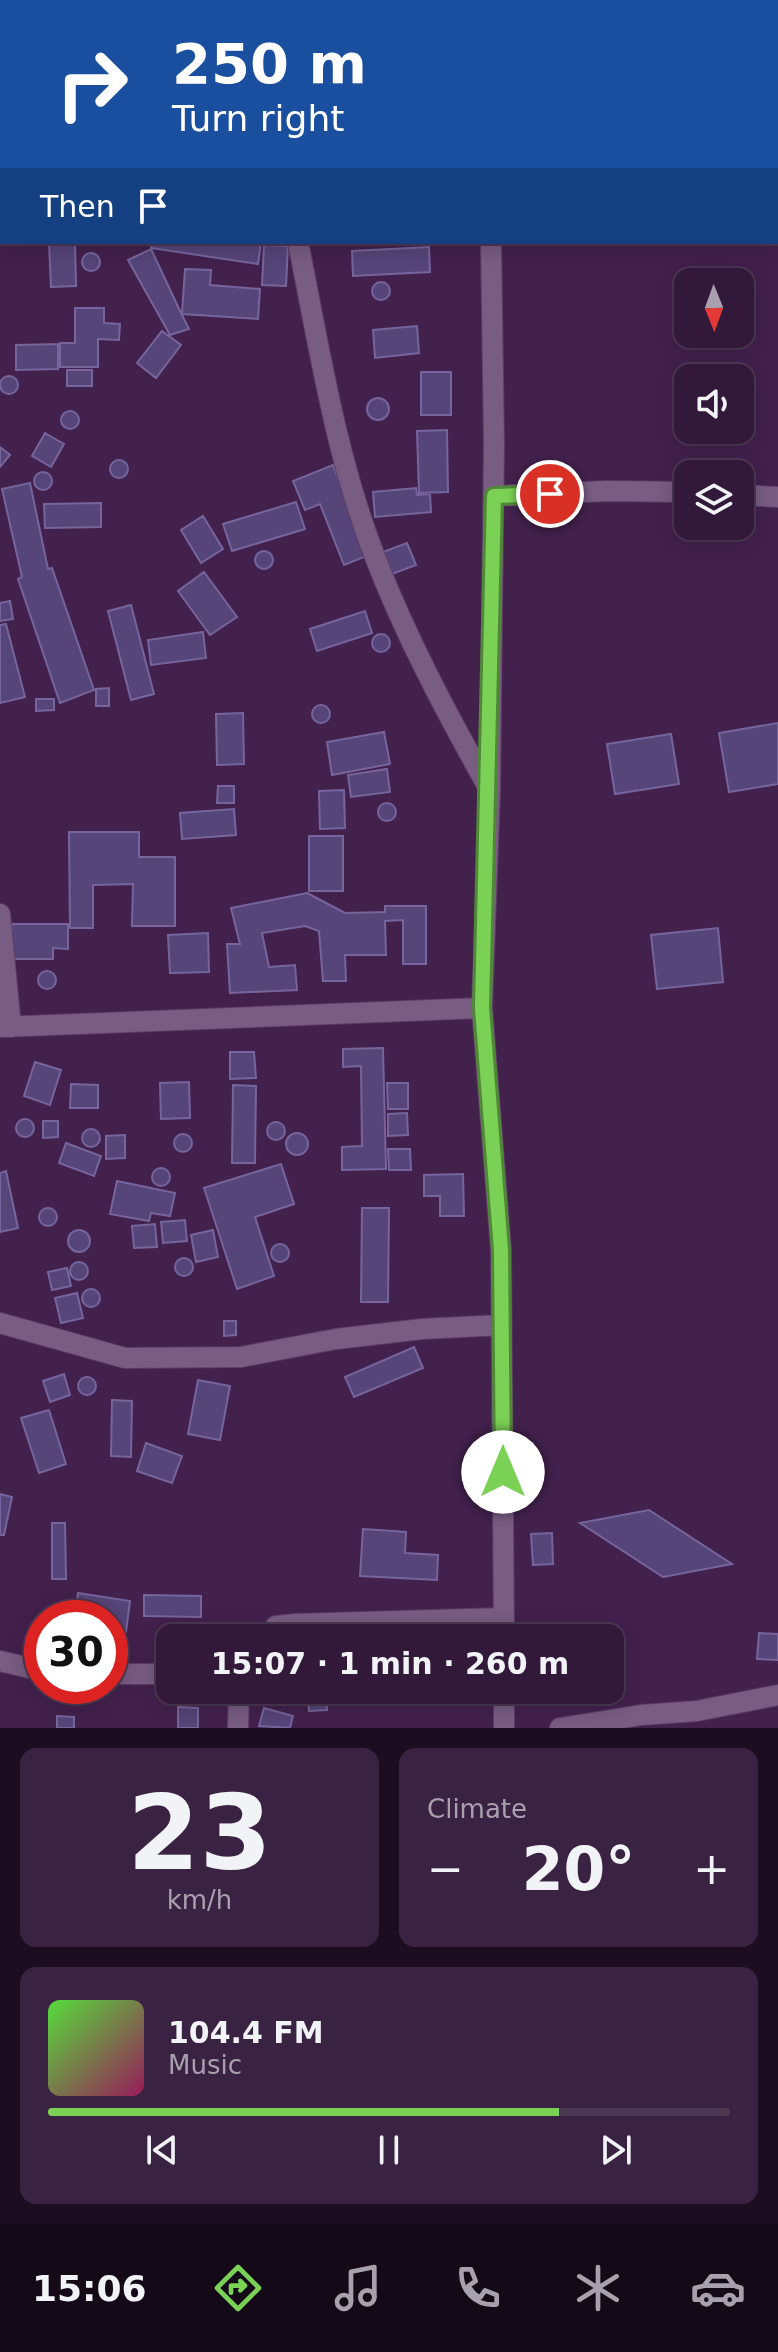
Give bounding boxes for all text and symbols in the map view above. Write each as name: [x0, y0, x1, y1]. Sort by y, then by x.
text: 250 m: [172, 31, 367, 96]
icon: right: [40, 32, 144, 136]
text: Turn right: [172, 98, 344, 139]
icon: arrive: [131, 184, 175, 228]
text: Then: [40, 189, 115, 224]
north arrow: [674, 268, 754, 348]
map controls: [674, 268, 754, 540]
button: sound: [674, 364, 754, 444]
pin: [516, 460, 584, 528]
button: layers: [674, 460, 754, 540]
icon: arrive: [528, 472, 572, 516]
position arrow: [461, 1430, 545, 1514]
speed limit sign: 30: [24, 1600, 128, 1704]
text: 15:07 · 1 min · 260 m: [211, 1646, 569, 1681]
text: 23: [127, 1772, 272, 1894]
text: Climate: [427, 1794, 527, 1824]
text: 20°: [522, 1834, 635, 1904]
text: −: [427, 1843, 464, 1894]
text: +: [693, 1843, 730, 1894]
text: km/h: [167, 1885, 232, 1915]
text: 104.4 FM: [168, 2015, 324, 2050]
text: Music: [168, 2050, 242, 2080]
icon: previous: [140, 2128, 184, 2172]
icon: pause: [367, 2128, 411, 2172]
icon: next: [594, 2128, 638, 2172]
icon: directions: [210, 2260, 266, 2316]
icon: music: [330, 2260, 386, 2316]
icon: phone: [450, 2260, 506, 2316]
icon: climate: [570, 2260, 626, 2316]
icon: car: [690, 2260, 746, 2316]
text: 15:06: [32, 2268, 147, 2309]

